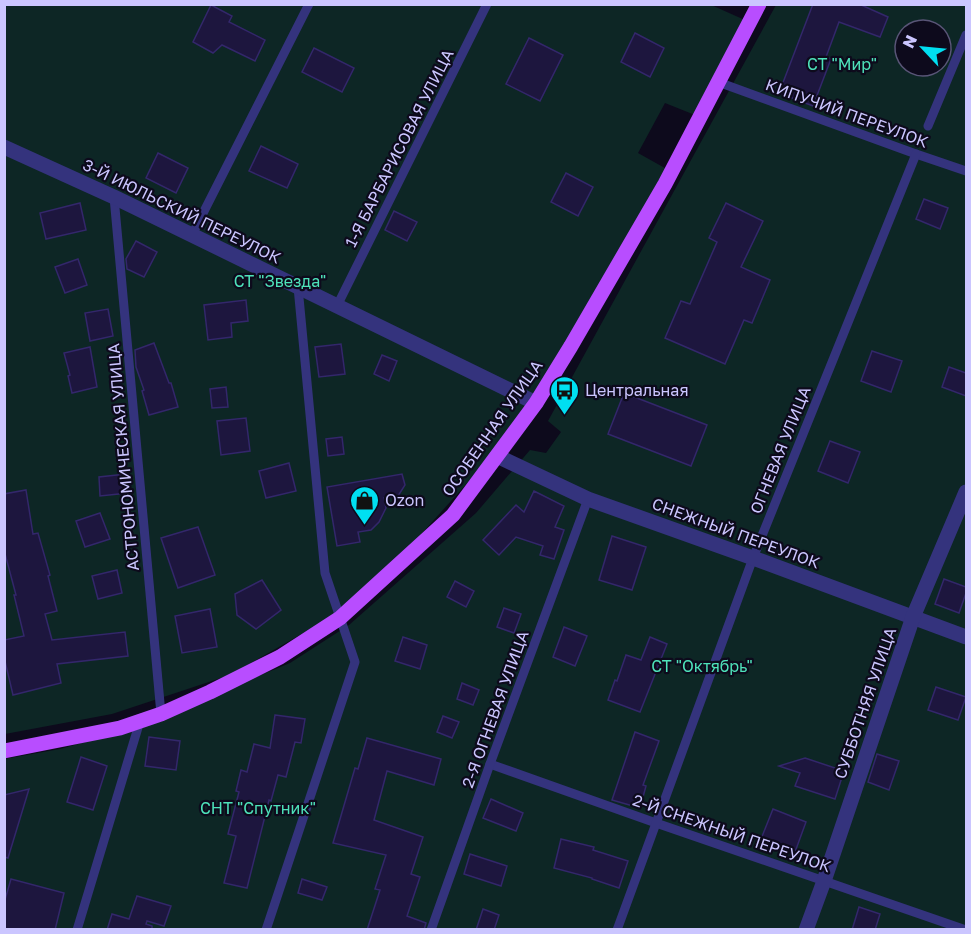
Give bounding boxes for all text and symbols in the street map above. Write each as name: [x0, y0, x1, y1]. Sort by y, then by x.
north arrow: [893, 18, 953, 78]
text: N: [898, 32, 921, 51]
street label: 1-Я БАРБАРИСОВАЯ УЛИЦА: [340, 45, 458, 250]
park label: СТ "Мир": [807, 54, 877, 74]
street label: КИПУЧИЙ ПЕРЕУЛОК: [763, 74, 931, 152]
street label: 3-Й ИЮЛЬСКИЙ ПЕРЕУЛОК: [80, 154, 284, 268]
park label: СТ "Звезда": [234, 271, 326, 291]
street label: АСТРОНОМИЧЕСКАЯ УЛИЦА: [103, 342, 143, 572]
street label: ОСОБЕННАЯ УЛИЦА: [437, 356, 547, 500]
bus stop icon: Центральная: [548, 374, 580, 416]
place label: Центральная: [585, 380, 689, 400]
street label: ОГНЕВАЯ УЛИЦА: [745, 383, 815, 517]
shop icon: Ozon: [348, 484, 380, 526]
place label: Ozon: [385, 490, 424, 510]
street label: СНЕЖНЫЙ ПЕРЕУЛОК: [649, 493, 823, 573]
street label: СУББОТНЯЯ УЛИЦА: [830, 624, 900, 781]
street label: 2-Я ОГНЕВАЯ УЛИЦА: [457, 627, 533, 790]
park label: СТ "Октябрь": [651, 656, 753, 676]
street label: 2-Й СНЕЖНЫЙ ПЕРЕУЛОК: [630, 790, 834, 876]
park label: СНТ "Спутник": [200, 798, 316, 818]

